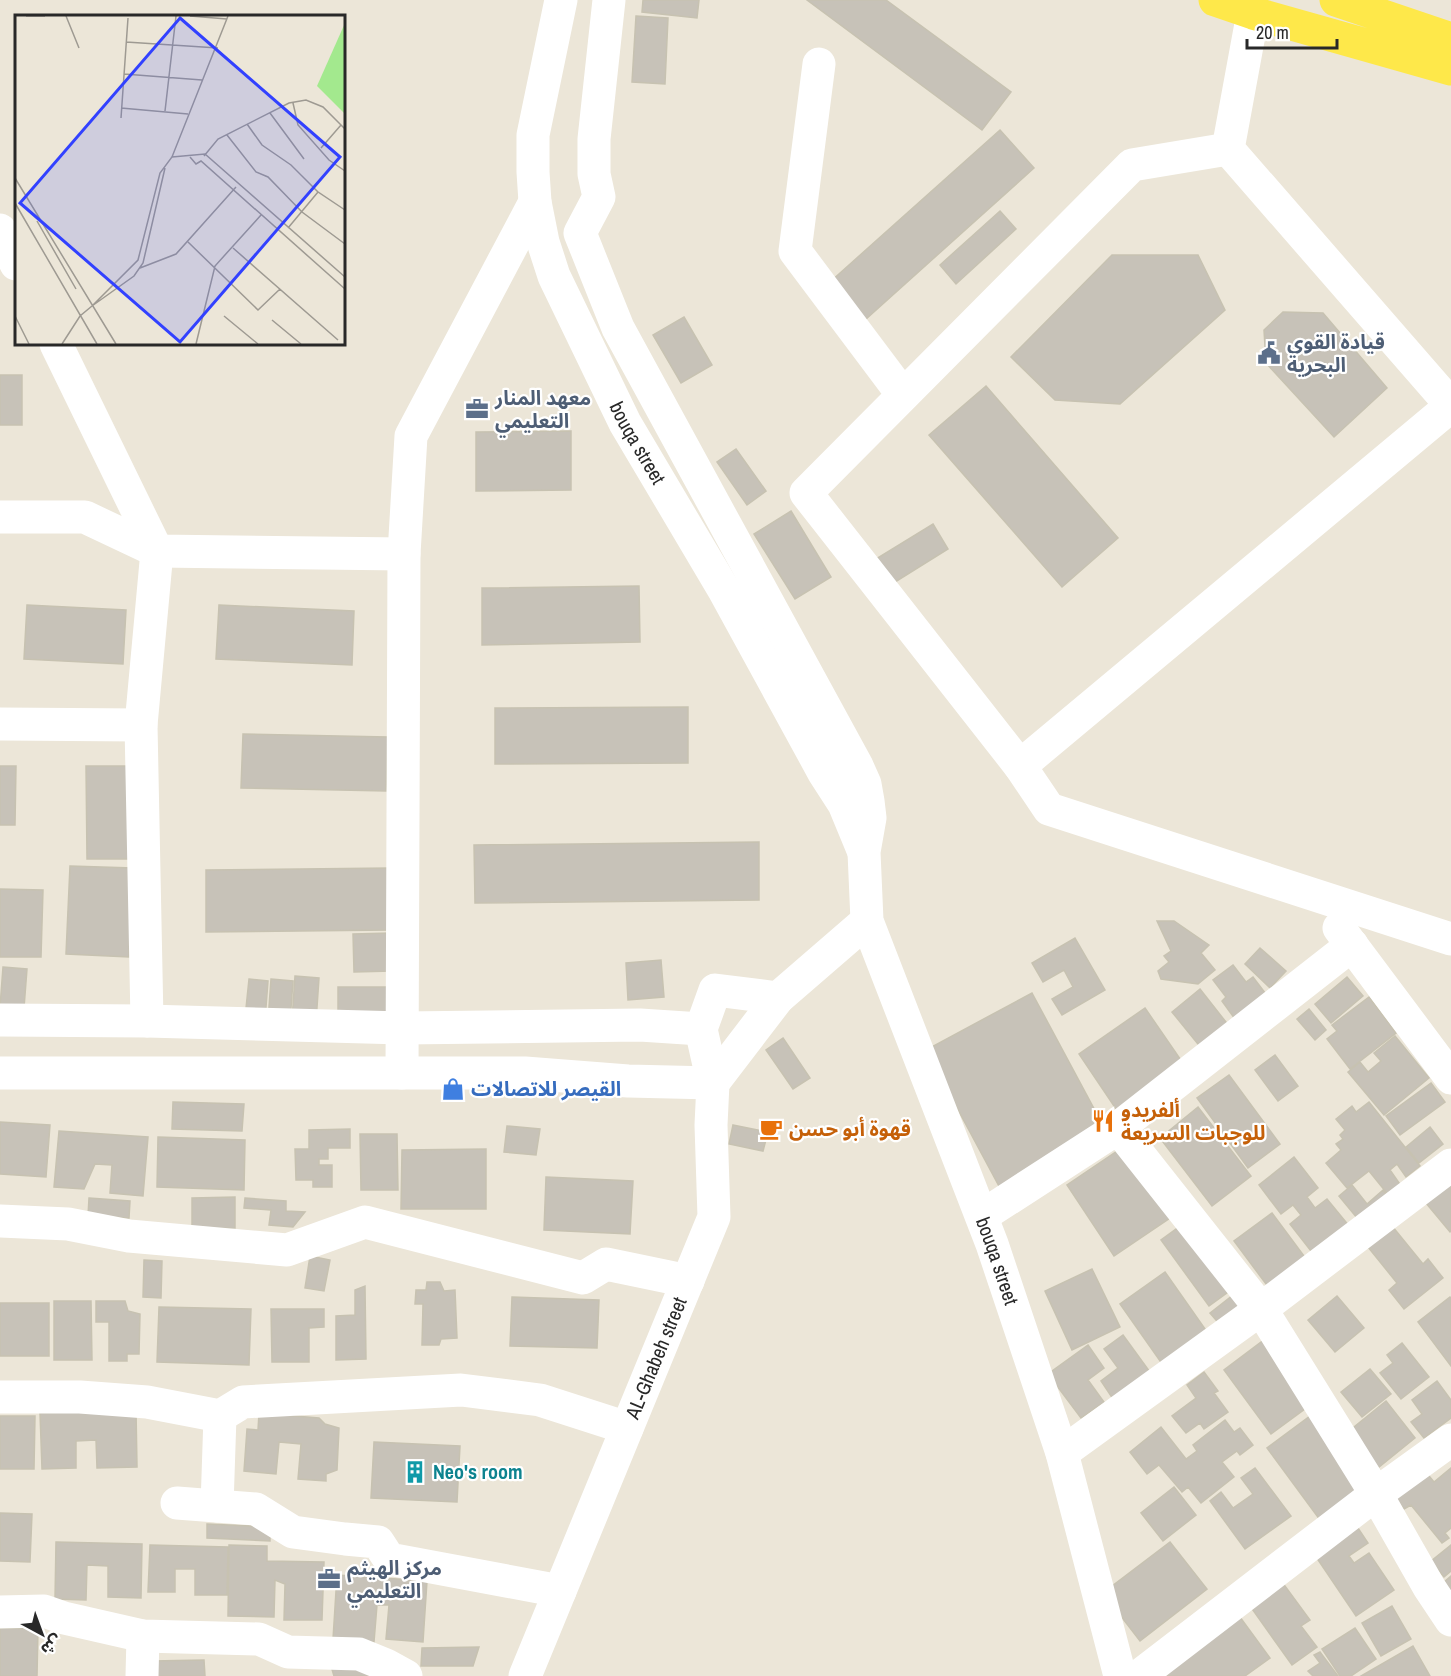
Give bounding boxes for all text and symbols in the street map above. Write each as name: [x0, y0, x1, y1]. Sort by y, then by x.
scale bar: [1247, 12, 1337, 50]
inset map: [15, 15, 345, 345]
text: 20 m: [1256, 20, 1289, 45]
place label: قيادة القوى البحرية: [1287, 328, 1385, 378]
public building icon: قيادة القوى البحرية: [1256, 340, 1282, 366]
place label: معهد المنار التعليمي: [494, 384, 591, 438]
office icon: معهد المنار التعليمي: [464, 396, 490, 422]
street label: bouqa street: [604, 397, 672, 489]
place label: القيصر للاتصالات: [471, 1075, 621, 1102]
shop icon: القيصر للاتصالات: [440, 1076, 466, 1102]
place label: ألفريدو للوجبات السريعة: [1121, 1096, 1265, 1146]
restaurant icon: ألفريدو للوجبات السريعة: [1090, 1108, 1116, 1134]
place label: قهوة أبو حسن: [789, 1115, 911, 1142]
cafe icon: قهوة أبو حسن: [758, 1116, 784, 1142]
street label: bouqa street: [970, 1213, 1026, 1309]
street label: AL-Ghabeh street: [618, 1292, 693, 1424]
place label: Neo's room: [433, 1458, 523, 1485]
building icon: Neo's room: [402, 1459, 428, 1485]
place label: مركز الهيثم التعليمي: [347, 1554, 442, 1608]
office icon: مركز الهيثم التعليمي: [316, 1566, 342, 1592]
north arrow: [12, 1604, 72, 1664]
text: ش: [36, 1630, 67, 1661]

